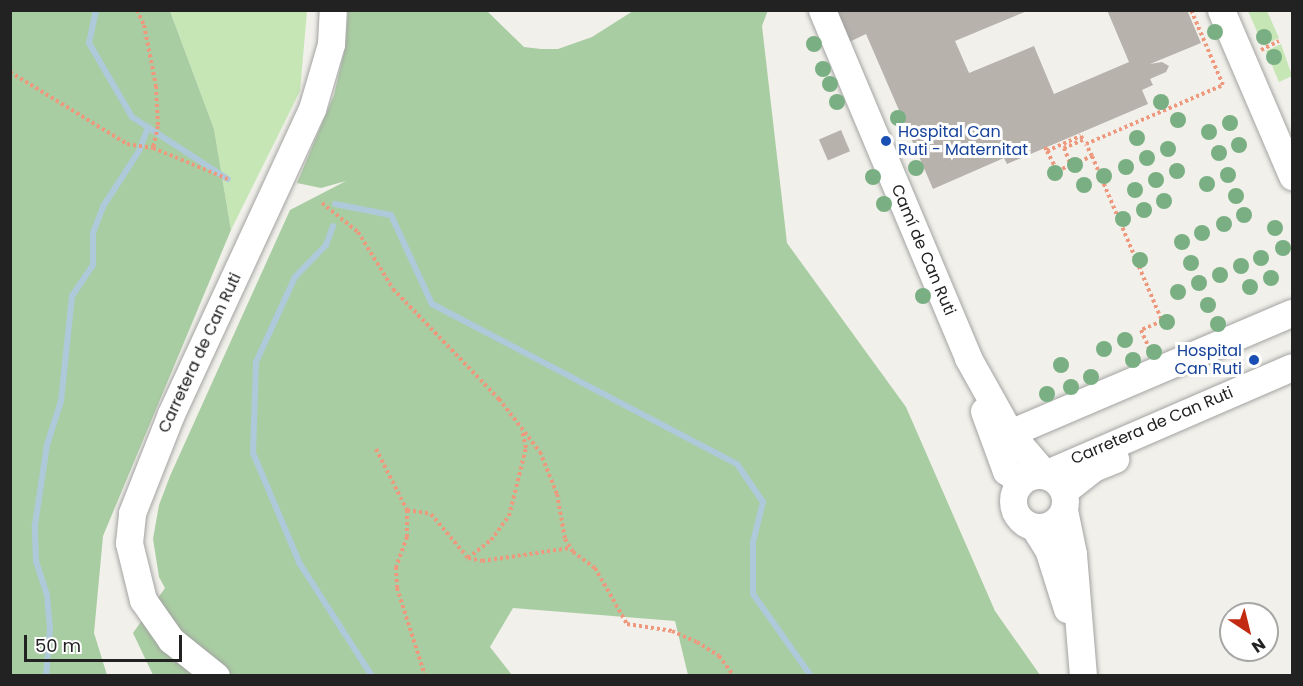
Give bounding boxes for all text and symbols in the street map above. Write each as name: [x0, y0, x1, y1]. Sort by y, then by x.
place label: Hospital Can Ruti - Maternitat: [898, 122, 1028, 160]
marker: Hospital Can Ruti - Maternitat: [879, 134, 893, 148]
street label: Camí de Can Ruti: [887, 182, 959, 318]
street label: Carretera de Can Ruti: [154, 270, 246, 436]
place label: Hospital Can Ruti: [1175, 341, 1242, 379]
marker: Hospital Can Ruti: [1247, 353, 1261, 367]
street label: Carretera de Can Ruti: [1068, 383, 1236, 469]
north arrow: [1219, 602, 1279, 662]
scale bar: [27, 623, 184, 661]
text: 50 m: [35, 633, 81, 658]
text: N: [1247, 633, 1270, 658]

